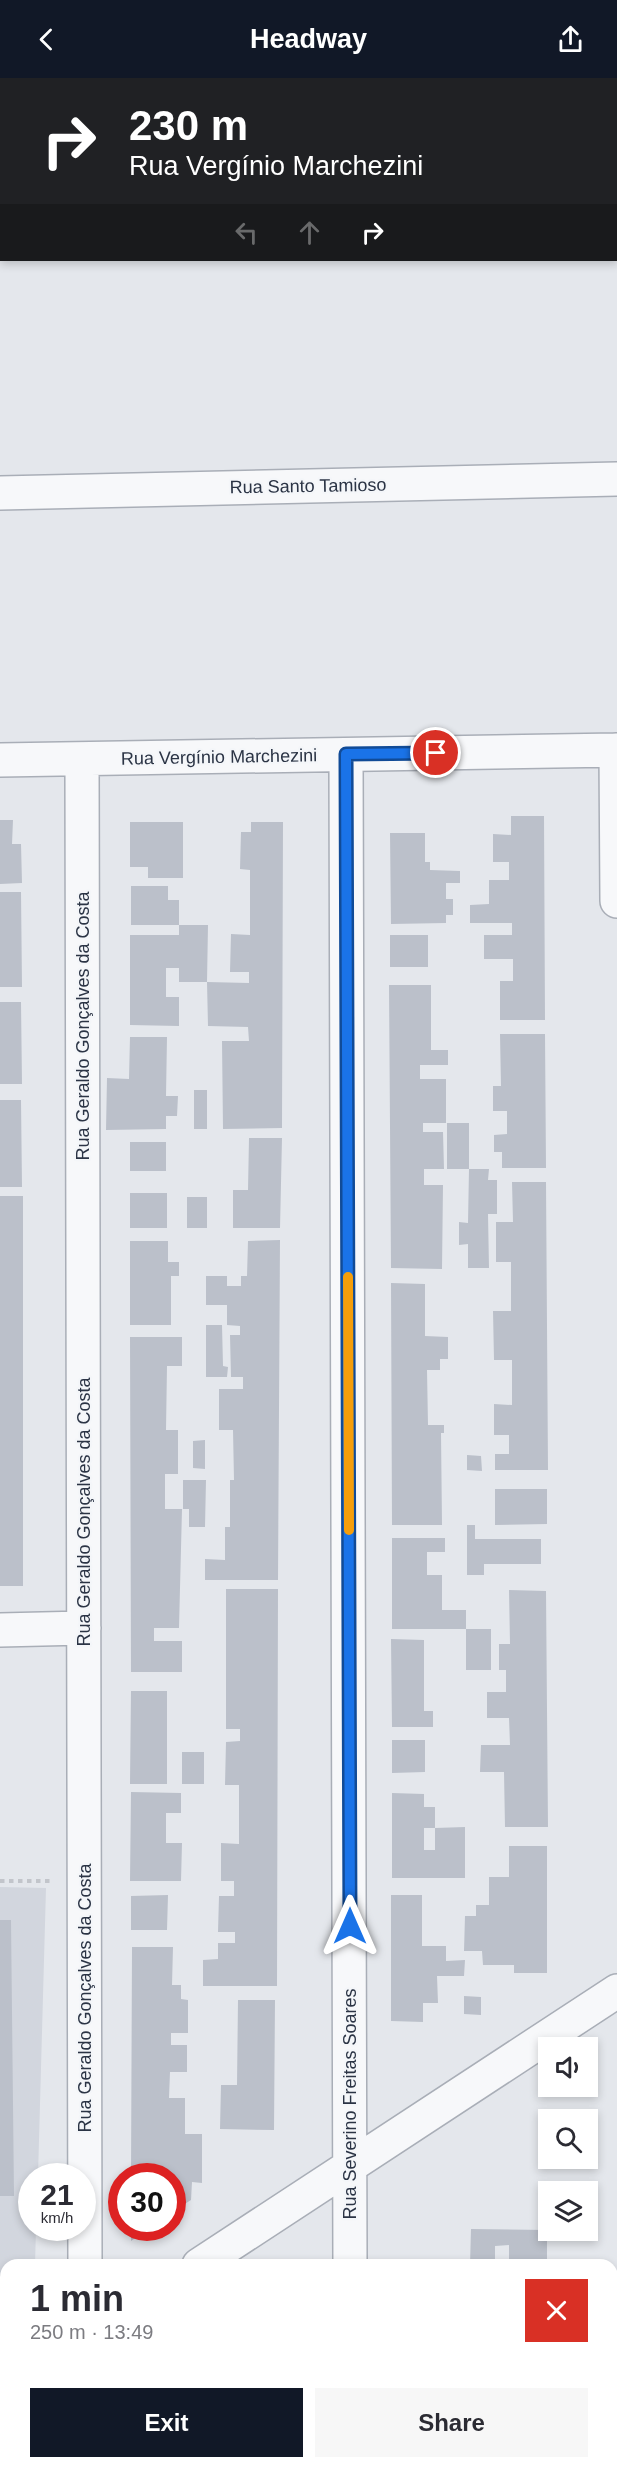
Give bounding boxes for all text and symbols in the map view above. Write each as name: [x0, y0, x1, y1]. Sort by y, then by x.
icon: back: [30, 23, 63, 56]
icon: share: [554, 23, 587, 56]
text: Headway: [250, 24, 367, 54]
icon: right: [30, 102, 108, 180]
text: 230 m: [129, 102, 248, 149]
text: Rua Vergínio Marchezini: [129, 151, 423, 181]
icon: left: [230, 216, 263, 249]
icon: ahead: [293, 216, 326, 249]
icon: right: [356, 216, 389, 249]
street label: Rua Santo Tamioso: [229, 475, 387, 497]
pin: [410, 727, 461, 778]
icon: arrive: [419, 736, 452, 769]
street label: Rua Vergínio Marchezini: [121, 745, 317, 769]
street label: Rua Geraldo Gonçalves da Costa: [73, 890, 93, 1161]
street label: Rua Geraldo Gonçalves da Costa: [74, 1376, 94, 1647]
street label: Rua Geraldo Gonçalves da Costa: [75, 1862, 95, 2133]
position arrow: [318, 1894, 382, 1958]
street label: Rua Severino Freitas Soares: [340, 1988, 360, 2220]
map controls: [538, 2037, 598, 2241]
button: sound: [538, 2037, 598, 2097]
button: search: [538, 2109, 598, 2169]
speed limit sign: 30: [108, 2163, 186, 2241]
text: 21: [40, 2178, 74, 2211]
button: layers: [538, 2181, 598, 2241]
text: km/h: [41, 2209, 73, 2226]
text: 1 min: [30, 2278, 124, 2319]
button: close: [525, 2279, 588, 2342]
text: 250 m · 13:49: [30, 2321, 153, 2343]
button: Exit: [30, 2388, 303, 2457]
button: Share: [315, 2388, 588, 2457]

